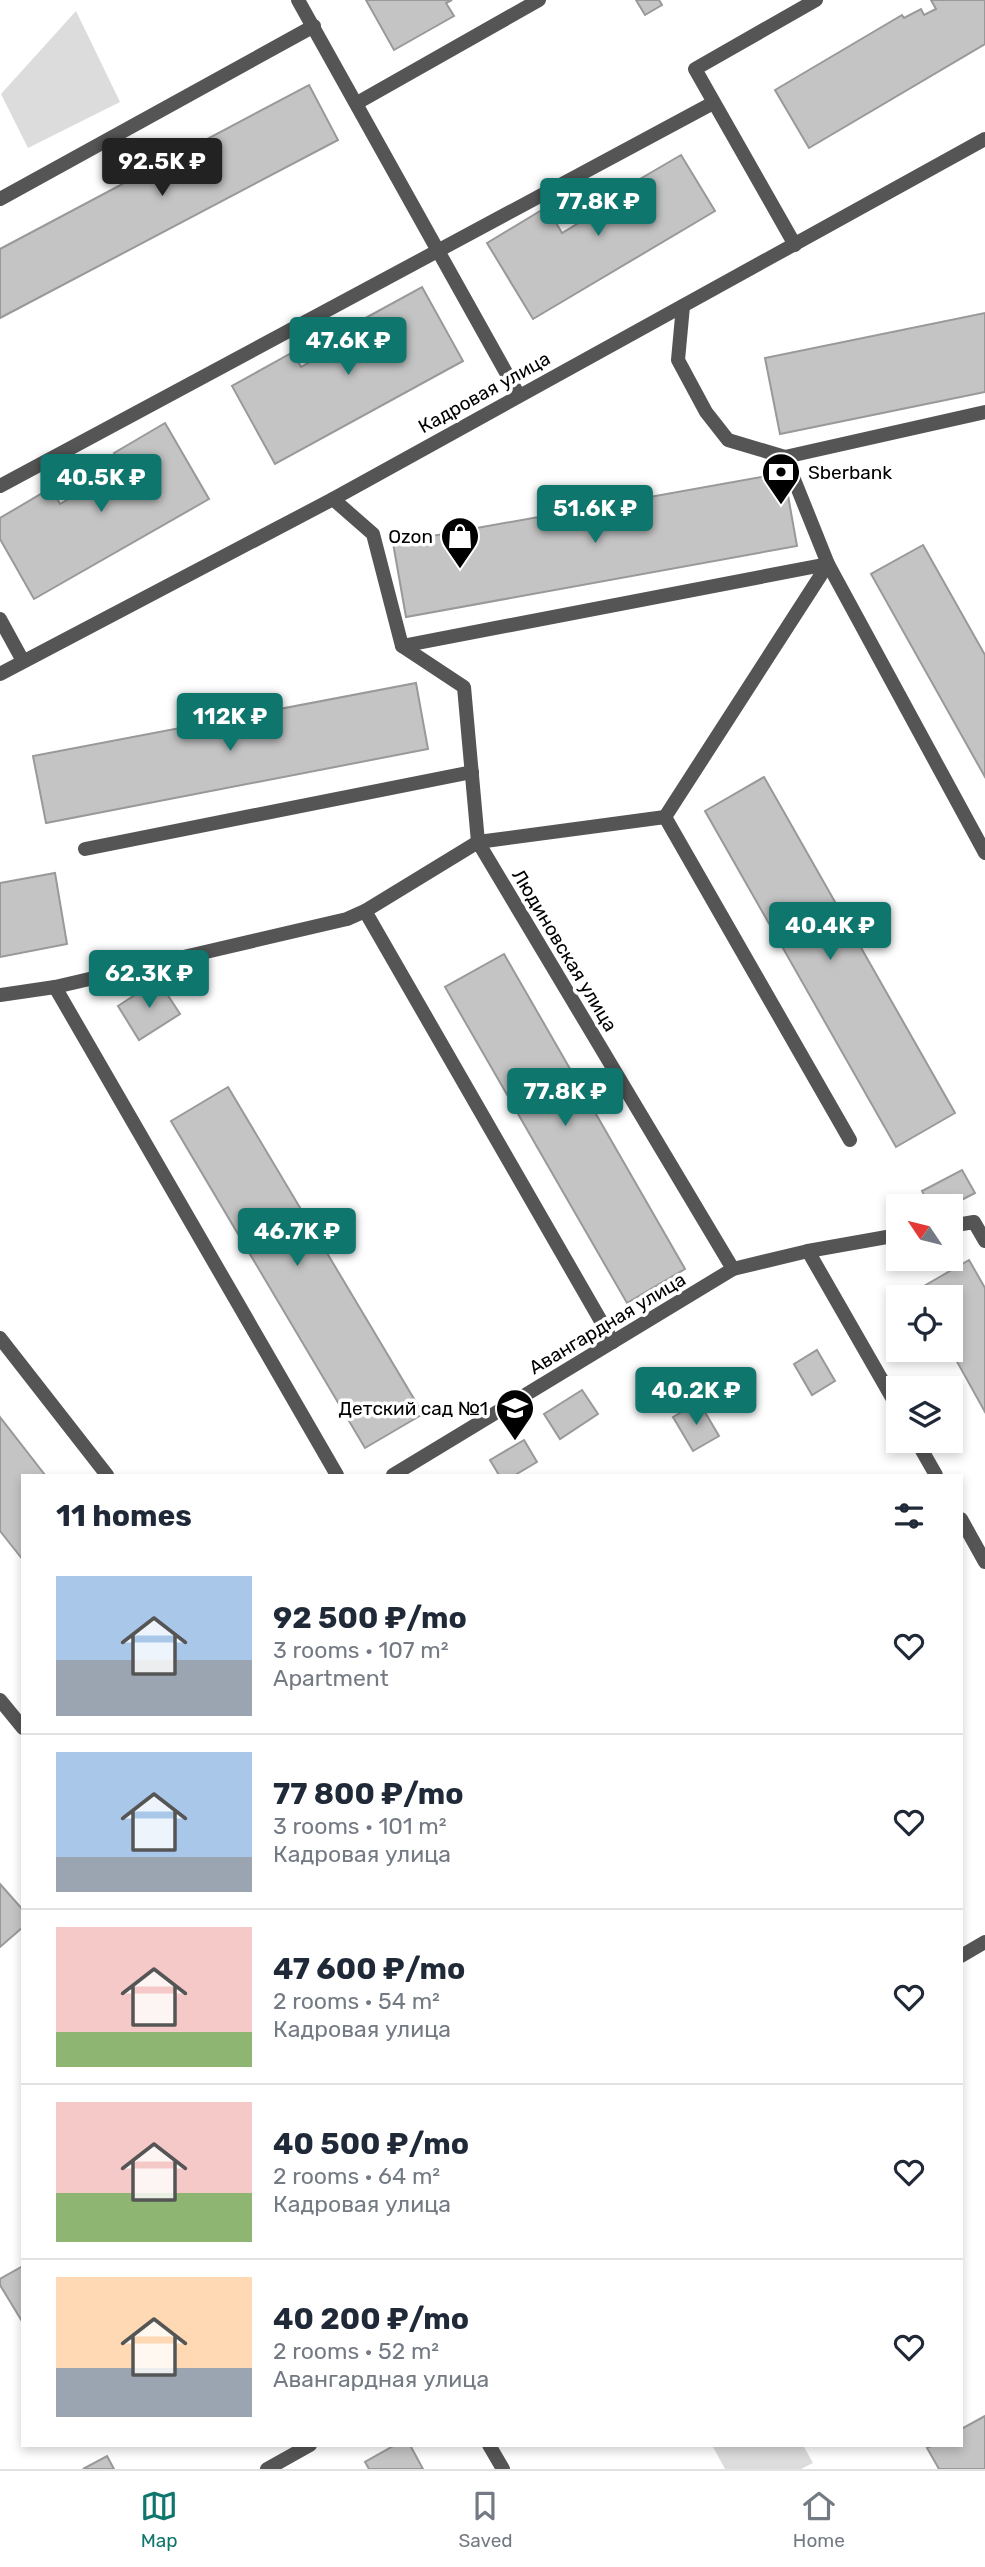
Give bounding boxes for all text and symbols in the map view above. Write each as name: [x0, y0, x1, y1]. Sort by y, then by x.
pin: 92.5K ₽: [97, 138, 227, 198]
text: 92.5K ₽: [118, 147, 206, 175]
pin: 77.8K ₽: [533, 178, 663, 238]
text: 77.8K ₽: [556, 187, 640, 215]
pin: 47.6K ₽: [283, 318, 413, 377]
text: 47.6K ₽: [305, 326, 391, 354]
street label: Кадровая улица: [414, 347, 554, 438]
bank icon: Sberbank: [760, 451, 802, 506]
pin: 40.5K ₽: [36, 454, 166, 514]
place label: Sberbank: [808, 461, 892, 484]
text: 40.5K ₽: [56, 463, 146, 491]
pin: 51.6K ₽: [530, 486, 660, 545]
text: 51.6K ₽: [553, 494, 637, 522]
shop icon: Ozon: [439, 515, 481, 570]
place label: Ozon: [388, 525, 433, 548]
pin: 112K ₽: [173, 694, 287, 753]
text: 112K ₽: [193, 702, 267, 730]
street label: Людиновская улица: [507, 865, 622, 1036]
pin: 40.4K ₽: [765, 902, 895, 962]
text: 40.4K ₽: [785, 911, 875, 939]
pin: 62.3K ₽: [84, 950, 214, 1010]
text: 62.3K ₽: [105, 959, 193, 987]
pin: 77.8K ₽: [500, 1068, 630, 1128]
text: 77.8K ₽: [523, 1077, 607, 1105]
north arrow: [886, 1194, 962, 1270]
map controls: [886, 1194, 963, 1453]
pin: 46.7K ₽: [232, 1208, 362, 1268]
text: 46.7K ₽: [254, 1217, 340, 1245]
street label: Авангардная улица: [525, 1268, 690, 1379]
button: locate: [886, 1285, 963, 1362]
pin: 40.2K ₽: [631, 1368, 761, 1427]
text: 40.2K ₽: [651, 1376, 741, 1404]
button: layers: [886, 1376, 963, 1453]
school or university icon: Детский сад №1: [494, 1387, 536, 1442]
place label: Детский сад №1: [339, 1397, 488, 1420]
icon: filters: [890, 1497, 928, 1535]
text: 11 homes: [56, 1498, 192, 1534]
text: 92 500 ₽/mo: [273, 1600, 467, 1636]
icon: home: [112, 1604, 196, 1688]
icon: heart: [890, 1627, 928, 1665]
text: 3 rooms · 107 m²: [273, 1636, 449, 1664]
text: Apartment: [273, 1664, 389, 1692]
text: 77 800 ₽/mo: [273, 1776, 463, 1812]
icon: home: [112, 1780, 196, 1864]
icon: heart: [890, 1803, 928, 1841]
text: 3 rooms · 101 m²: [273, 1812, 447, 1840]
text: Кадровая улица: [273, 1840, 451, 1868]
text: 47 600 ₽/mo: [273, 1951, 465, 1987]
icon: home: [112, 1955, 196, 2039]
icon: heart: [890, 1978, 928, 2016]
text: 2 rooms · 54 m²: [273, 1987, 440, 2015]
text: Кадровая улица: [273, 2015, 451, 2043]
text: 40 500 ₽/mo: [273, 2126, 469, 2162]
icon: home: [112, 2130, 196, 2214]
icon: heart: [890, 2153, 928, 2191]
text: 2 rooms · 64 m²: [273, 2162, 440, 2190]
text: Кадровая улица: [273, 2190, 451, 2218]
text: 40 200 ₽/mo: [273, 2301, 469, 2337]
icon: home: [112, 2305, 196, 2389]
icon: heart: [890, 2328, 928, 2366]
text: 2 rooms · 52 m²: [273, 2337, 439, 2365]
text: Авангардная улица: [273, 2365, 489, 2393]
tab: Map: [140, 2487, 178, 2552]
tab: Saved: [458, 2487, 513, 2552]
tab: Home: [793, 2487, 845, 2552]

